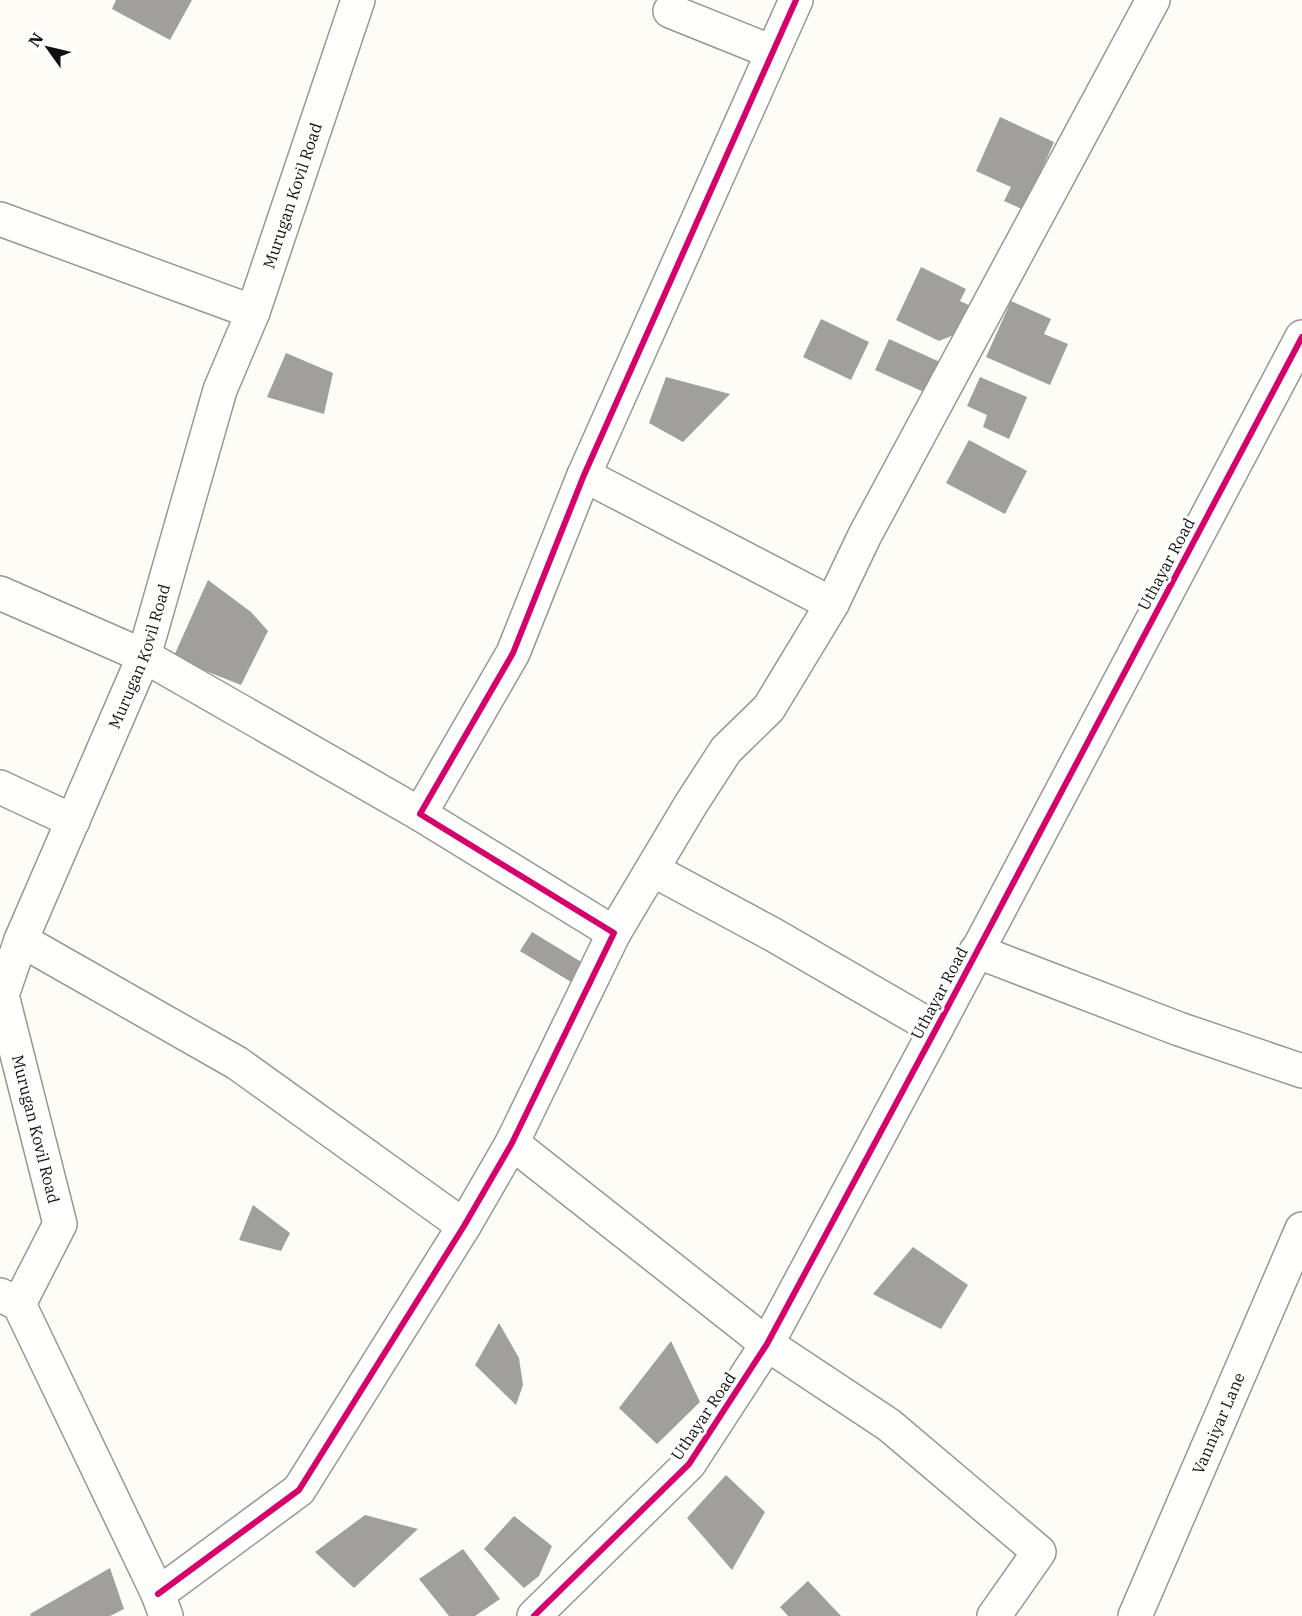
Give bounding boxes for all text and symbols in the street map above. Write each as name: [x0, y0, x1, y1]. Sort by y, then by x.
north arrow: [18, 18, 78, 78]
text: N: [24, 29, 47, 50]
street label: Murugan Kovil Road: [258, 120, 326, 271]
street label: Uthayar Road: [1133, 514, 1199, 614]
street label: Murugan Kovil Road: [104, 581, 174, 732]
street label: Uthayar Road: [906, 943, 972, 1043]
street label: Murugan Kovil Road: [8, 1053, 64, 1206]
street label: Uthayar Road: [666, 1368, 740, 1464]
street label: Vanniyar Lane: [1187, 1369, 1249, 1477]

